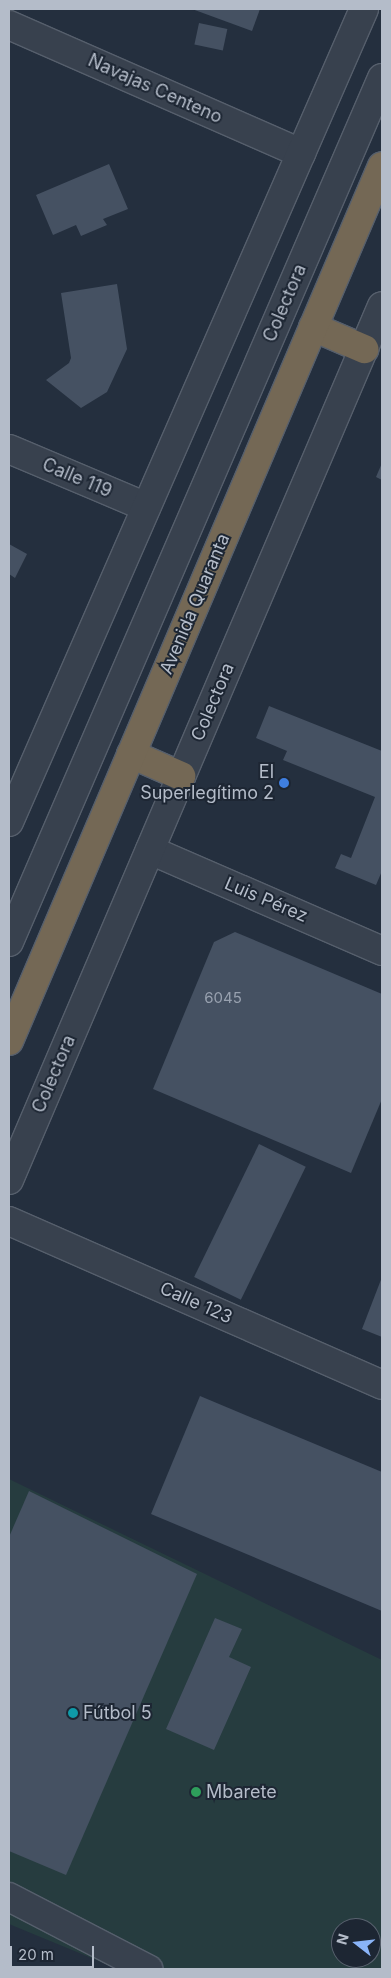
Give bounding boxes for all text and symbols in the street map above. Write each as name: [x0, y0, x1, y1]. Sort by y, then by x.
street label: Navajas Centeno: [85, 50, 225, 128]
street label: Colectora: [259, 261, 311, 345]
street label: Calle 119: [39, 454, 115, 502]
street label: Avenida Quaranta: [156, 530, 234, 678]
street label: Colectora: [187, 660, 239, 744]
place label: El Superlegítimo 2: [140, 762, 274, 804]
marker: El Superlegítimo 2: [278, 777, 290, 789]
street label: Luis Pérez: [221, 873, 311, 927]
house number: 6045: [204, 989, 242, 1007]
street label: Colectora: [28, 1032, 80, 1116]
street label: Calle 123: [156, 1277, 236, 1329]
place label: Fútbol 5: [83, 1702, 152, 1724]
marker: Fútbol 5: [67, 1707, 79, 1719]
place label: Mbarete: [206, 1781, 277, 1803]
marker: Mbarete: [190, 1786, 202, 1798]
north arrow: [331, 1918, 381, 1968]
text: N: [332, 1932, 352, 1946]
scale bar: [12, 1936, 96, 1968]
text: 20 m: [18, 1945, 54, 1964]

